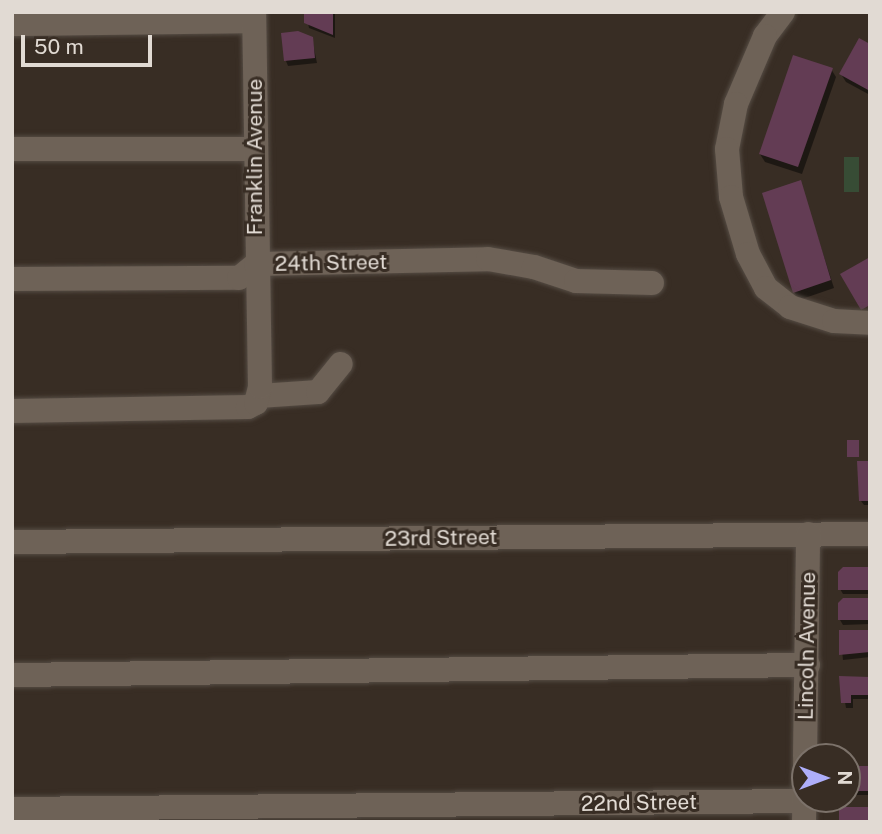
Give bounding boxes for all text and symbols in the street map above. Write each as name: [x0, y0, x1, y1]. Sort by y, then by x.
scale bar: [24, 21, 156, 65]
text: 50 m: [34, 34, 84, 59]
street label: Franklin Avenue: [242, 79, 268, 235]
street label: 24th Street: [275, 249, 387, 277]
street label: 23rd Street: [384, 524, 498, 552]
street label: Lincoln Avenue: [793, 572, 821, 720]
north arrow: [791, 743, 861, 813]
text: N: [834, 771, 856, 785]
street label: 22nd Street: [581, 789, 697, 817]

